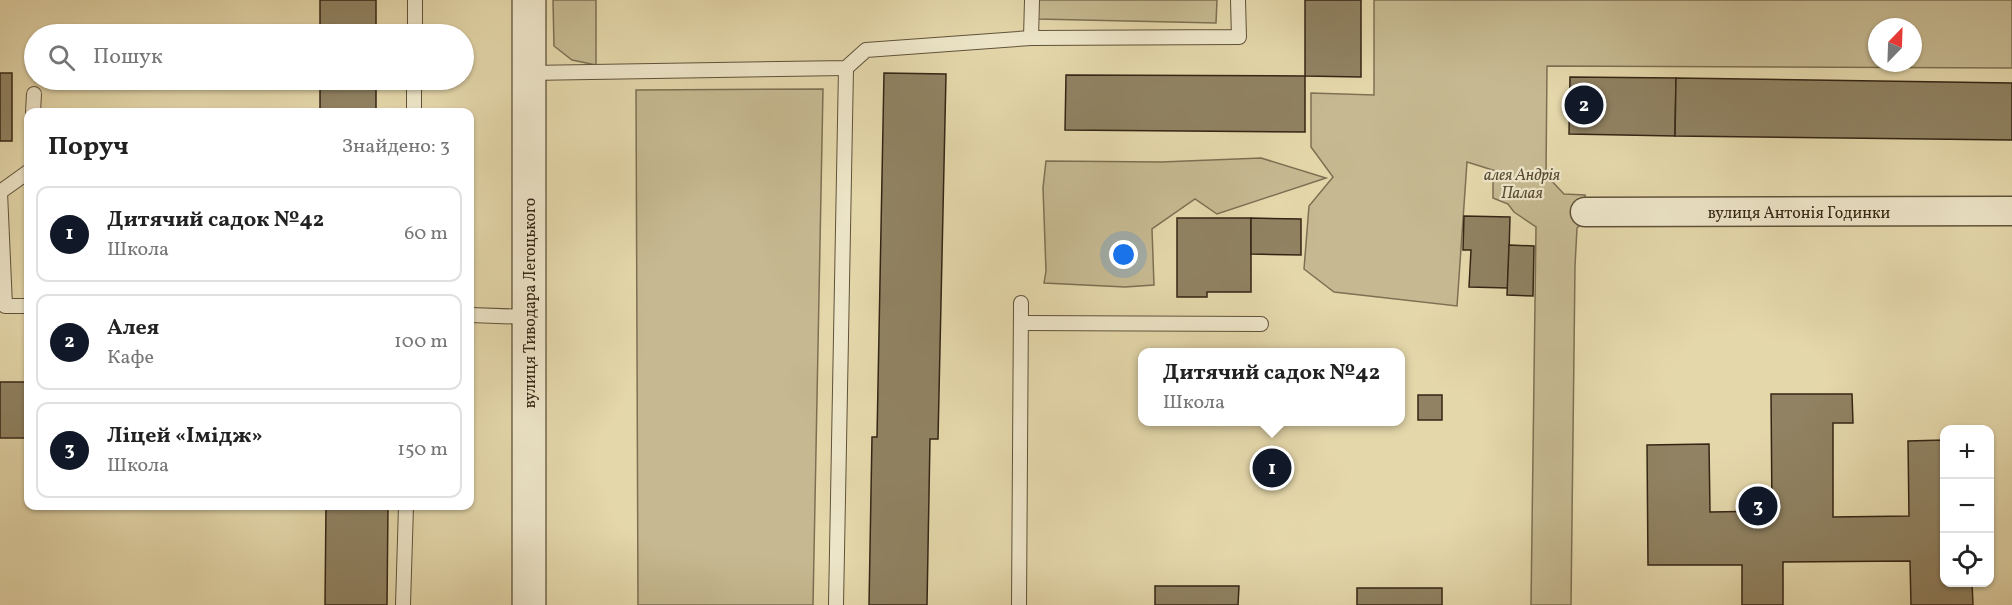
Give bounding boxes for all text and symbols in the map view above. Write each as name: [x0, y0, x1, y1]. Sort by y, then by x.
north arrow: [1868, 18, 1922, 72]
search box: [24, 24, 474, 90]
icon: search: [45, 41, 78, 74]
text: Пошук: [93, 42, 163, 73]
pin: 2: [1564, 82, 1604, 128]
text: Поруч: [48, 129, 129, 165]
text: Знайдено: 3: [342, 133, 450, 161]
park label: алея Андрія Палая: [1484, 165, 1560, 205]
street label: вулиця Тиводара Легоцького: [520, 198, 542, 408]
street label: вулиця Антонія Годинки: [1708, 203, 1890, 225]
text: Дитячий садок №42: [107, 205, 324, 236]
text: 1: [65, 220, 74, 248]
text: 60 m: [404, 220, 448, 248]
text: Школа: [107, 236, 169, 264]
your location: [1109, 240, 1138, 269]
text: Алея: [107, 313, 159, 344]
text: 2: [64, 328, 75, 356]
text: 100 m: [394, 328, 448, 356]
text: Кафе: [107, 344, 154, 372]
popup: [1138, 348, 1405, 426]
text: Дитячий садок №42: [1163, 358, 1380, 389]
text: Школа: [1163, 389, 1225, 417]
text: Ліцей «Імідж»: [107, 421, 263, 452]
map controls: [1940, 425, 1994, 587]
button: +: [1940, 425, 1994, 479]
text: 3: [64, 436, 75, 464]
text: 150 m: [397, 436, 448, 464]
pin: 1: [1252, 446, 1292, 490]
text: Школа: [107, 452, 169, 480]
button: −: [1940, 479, 1994, 533]
pin: 3: [1738, 484, 1778, 528]
button: locate: [1940, 533, 1994, 587]

